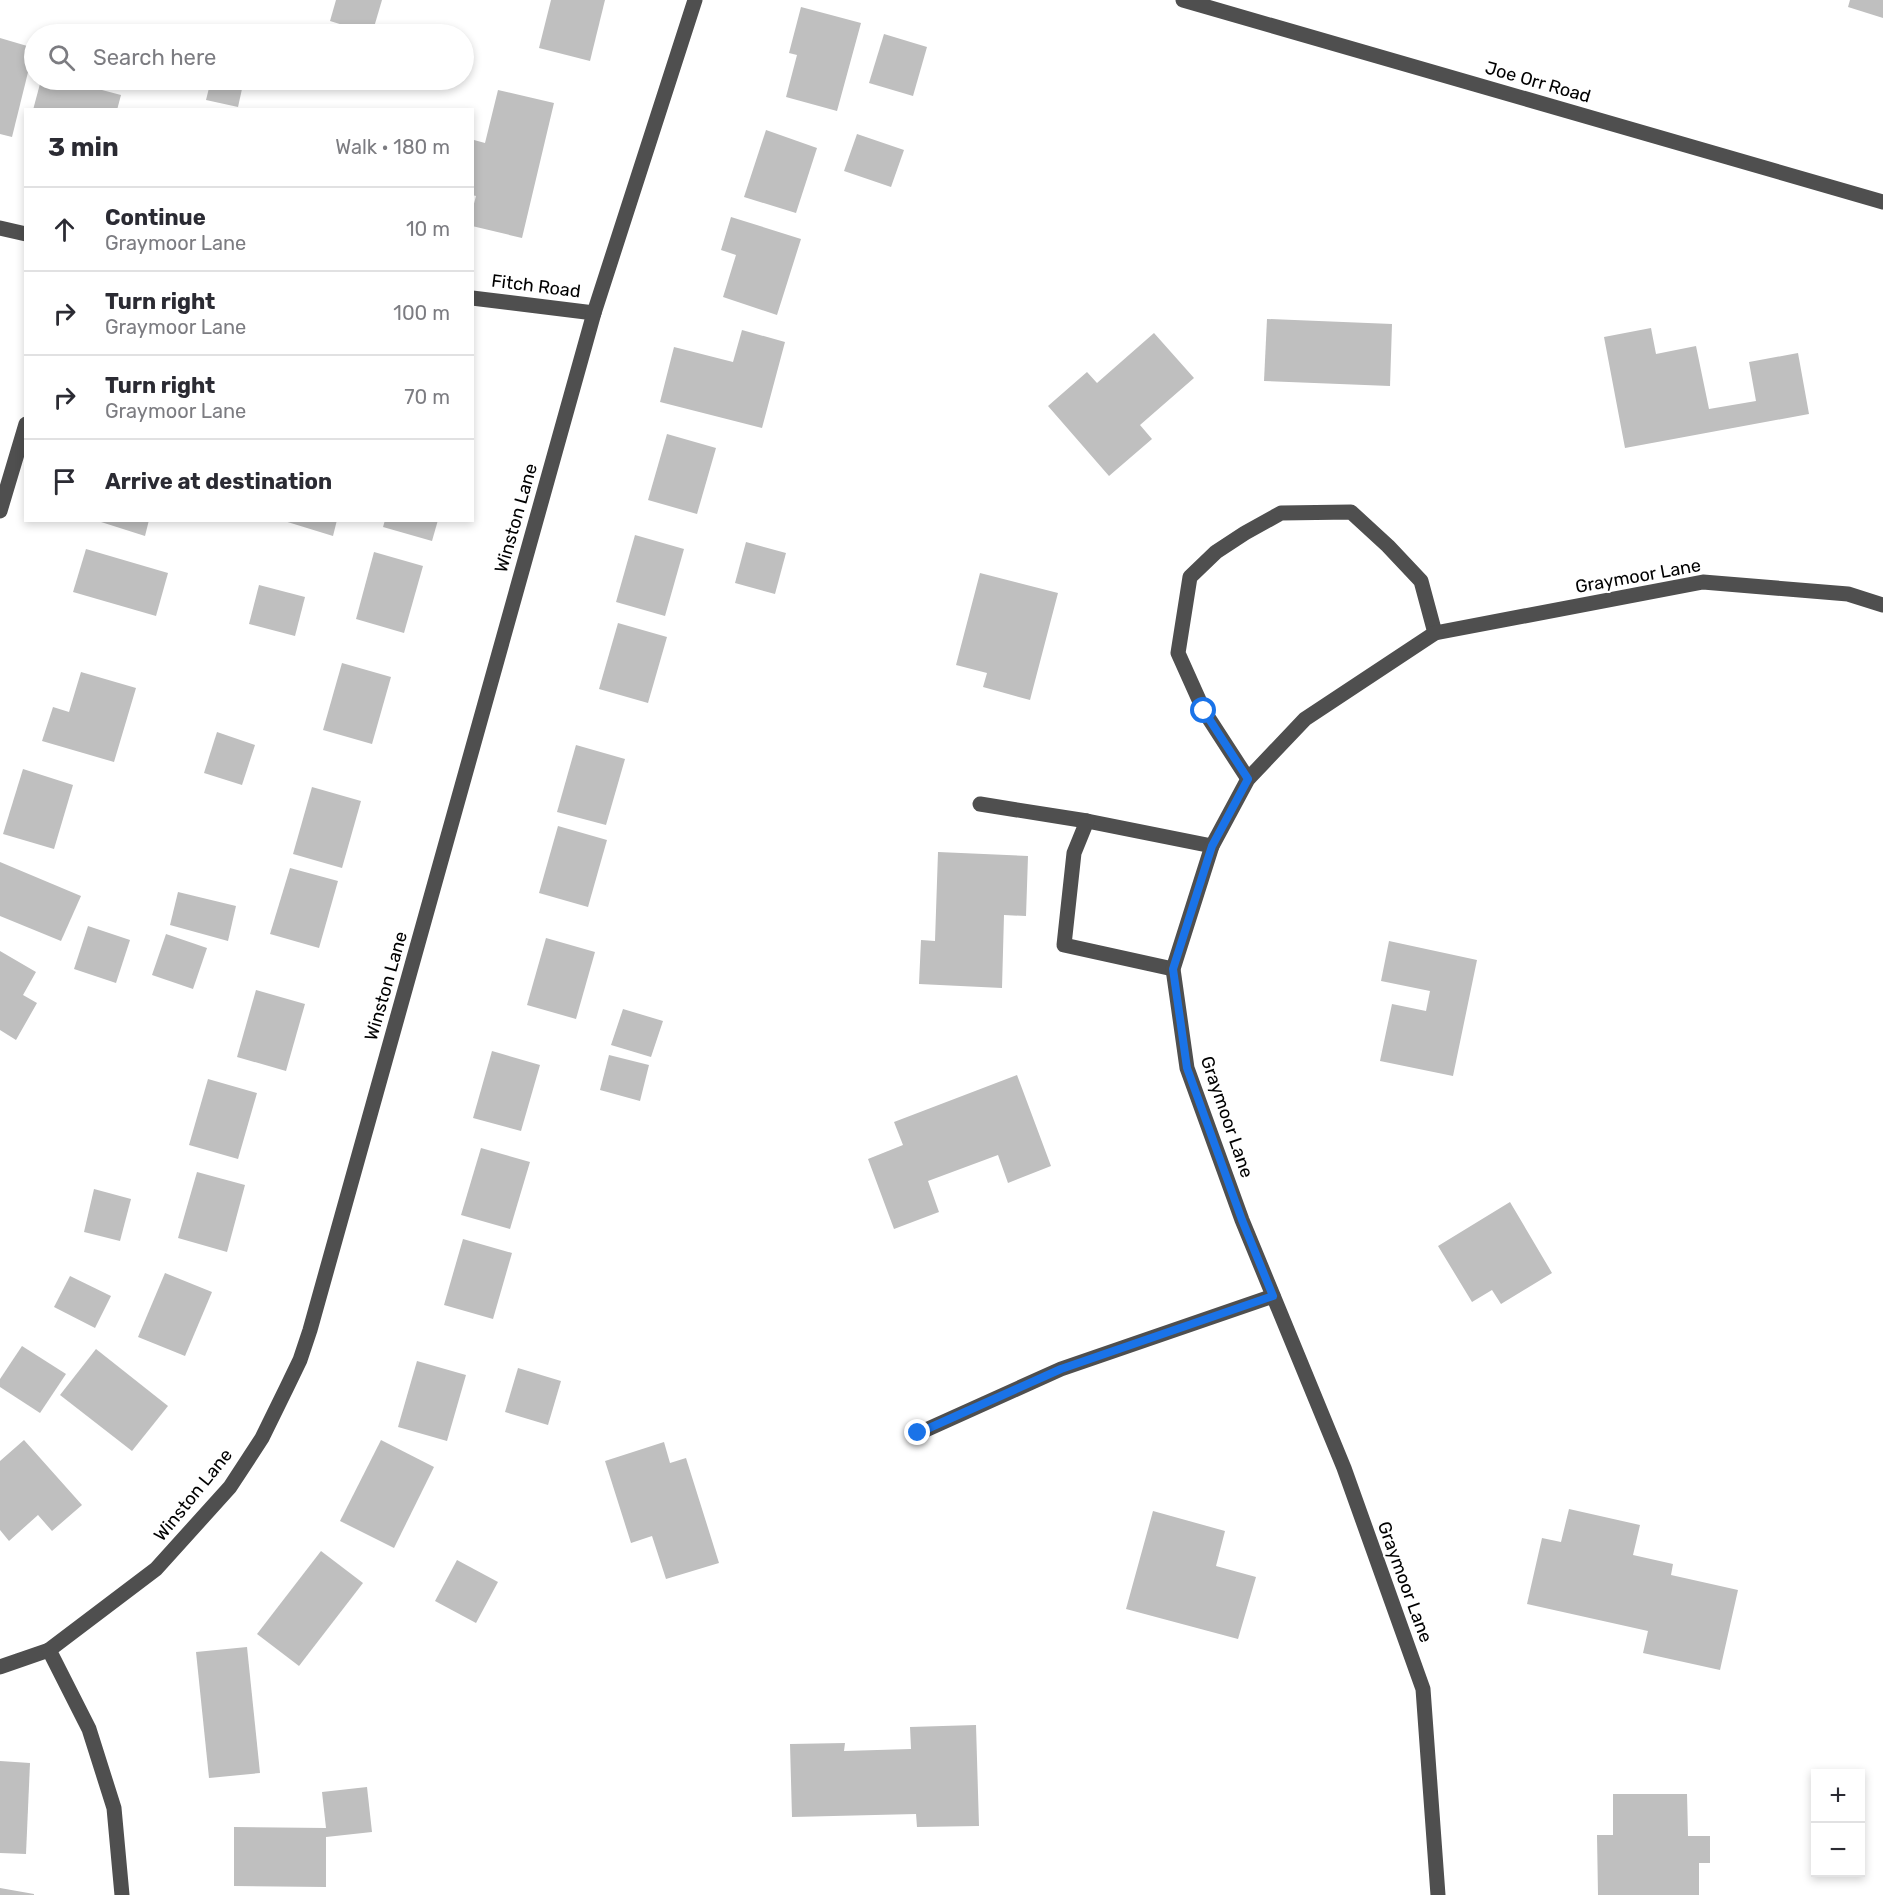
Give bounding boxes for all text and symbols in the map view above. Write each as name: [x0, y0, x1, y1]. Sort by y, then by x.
search box: [24, 24, 474, 90]
icon: search: [45, 41, 78, 74]
text: Search here: [93, 44, 216, 71]
street label: Joe Orr Road: [1483, 56, 1593, 108]
text: 3 min: [48, 132, 119, 163]
text: Walk · 180 m: [335, 135, 450, 159]
text: Continue: [105, 204, 206, 231]
icon: ahead: [48, 213, 81, 246]
text: 10 m: [406, 217, 450, 241]
text: Graymoor Lane: [105, 231, 246, 255]
street label: Fitch Road: [490, 270, 582, 302]
text: Turn right: [105, 288, 215, 315]
icon: right: [48, 297, 81, 330]
text: 100 m: [393, 301, 450, 325]
text: Graymoor Lane: [105, 315, 246, 339]
text: Turn right: [105, 372, 215, 399]
icon: right: [48, 381, 81, 414]
text: 70 m: [404, 385, 450, 409]
text: Graymoor Lane: [105, 399, 246, 423]
street label: Winston Lane: [490, 461, 542, 575]
icon: arrive: [48, 465, 81, 498]
text: Arrive at destination: [105, 468, 332, 495]
street label: Graymoor Lane: [1573, 554, 1703, 598]
route start: [1190, 697, 1216, 723]
street label: Winston Lane: [360, 929, 412, 1043]
street label: Graymoor Lane: [1196, 1053, 1258, 1181]
route end: [904, 1419, 930, 1445]
street label: Winston Lane: [149, 1444, 237, 1546]
street label: Graymoor Lane: [1373, 1518, 1437, 1646]
map controls: [1811, 1769, 1865, 1877]
button: +: [1811, 1769, 1865, 1823]
button: −: [1811, 1823, 1865, 1877]

